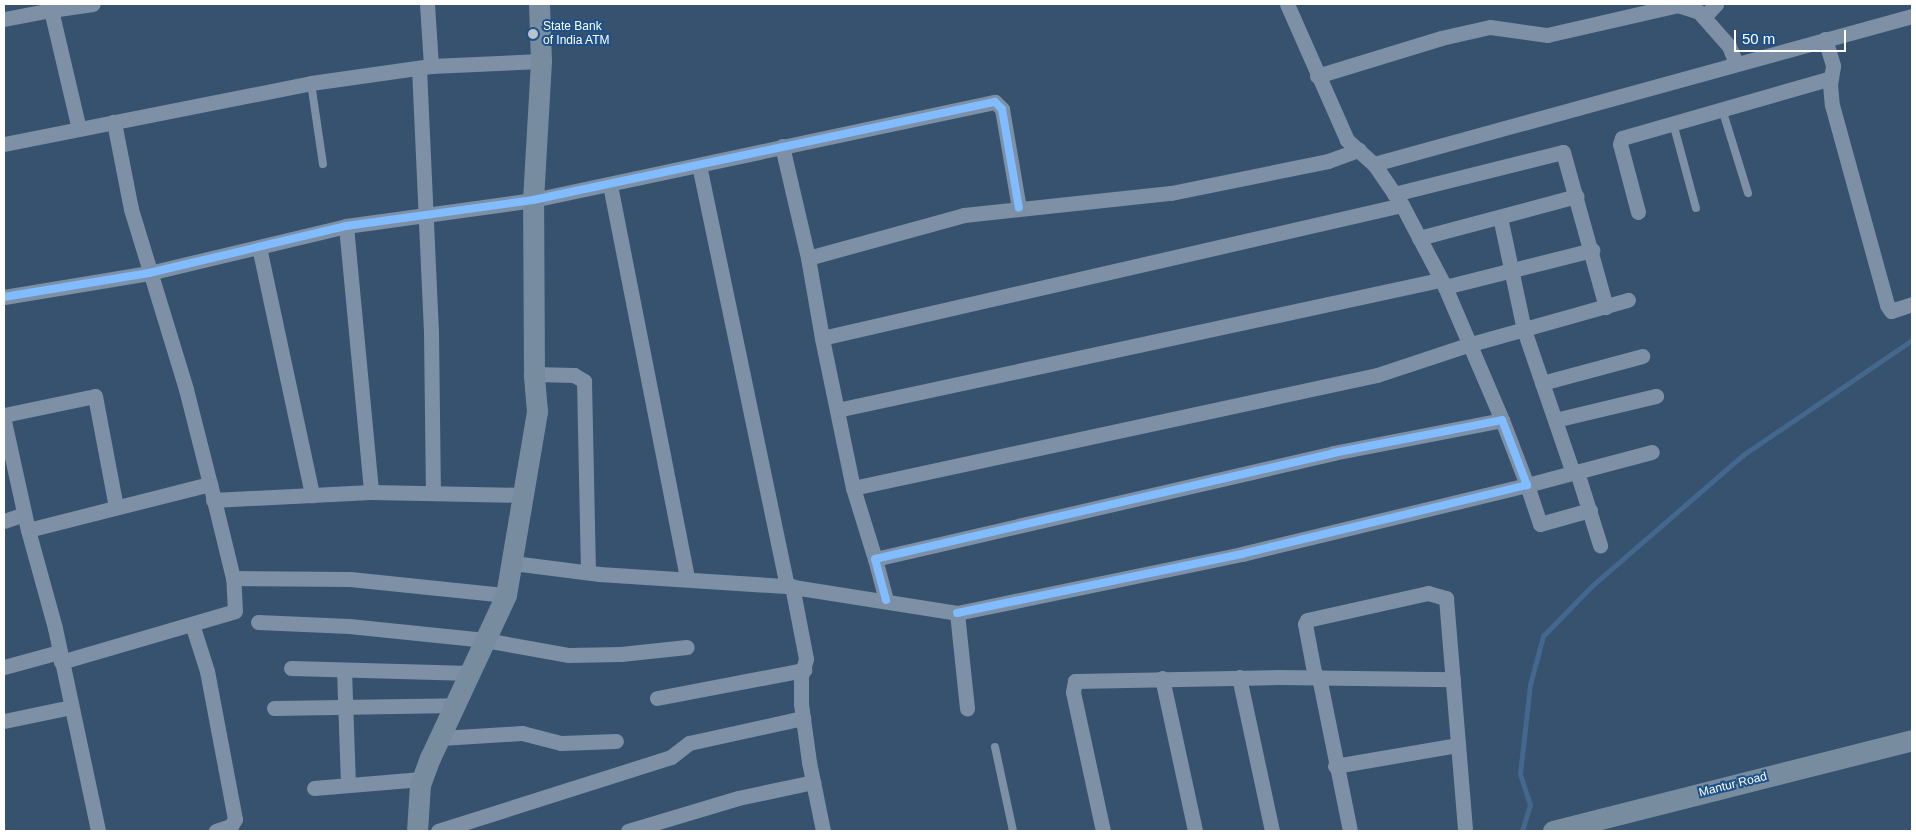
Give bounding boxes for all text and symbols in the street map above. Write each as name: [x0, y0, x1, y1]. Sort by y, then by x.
place label: State Bank of India ATM: [543, 20, 610, 48]
scale bar: [1736, 20, 1848, 52]
marker: State Bank of India ATM: [527, 28, 539, 40]
text: 50 m: [1742, 30, 1775, 47]
street label: Mantur Road: [1698, 770, 1768, 800]

